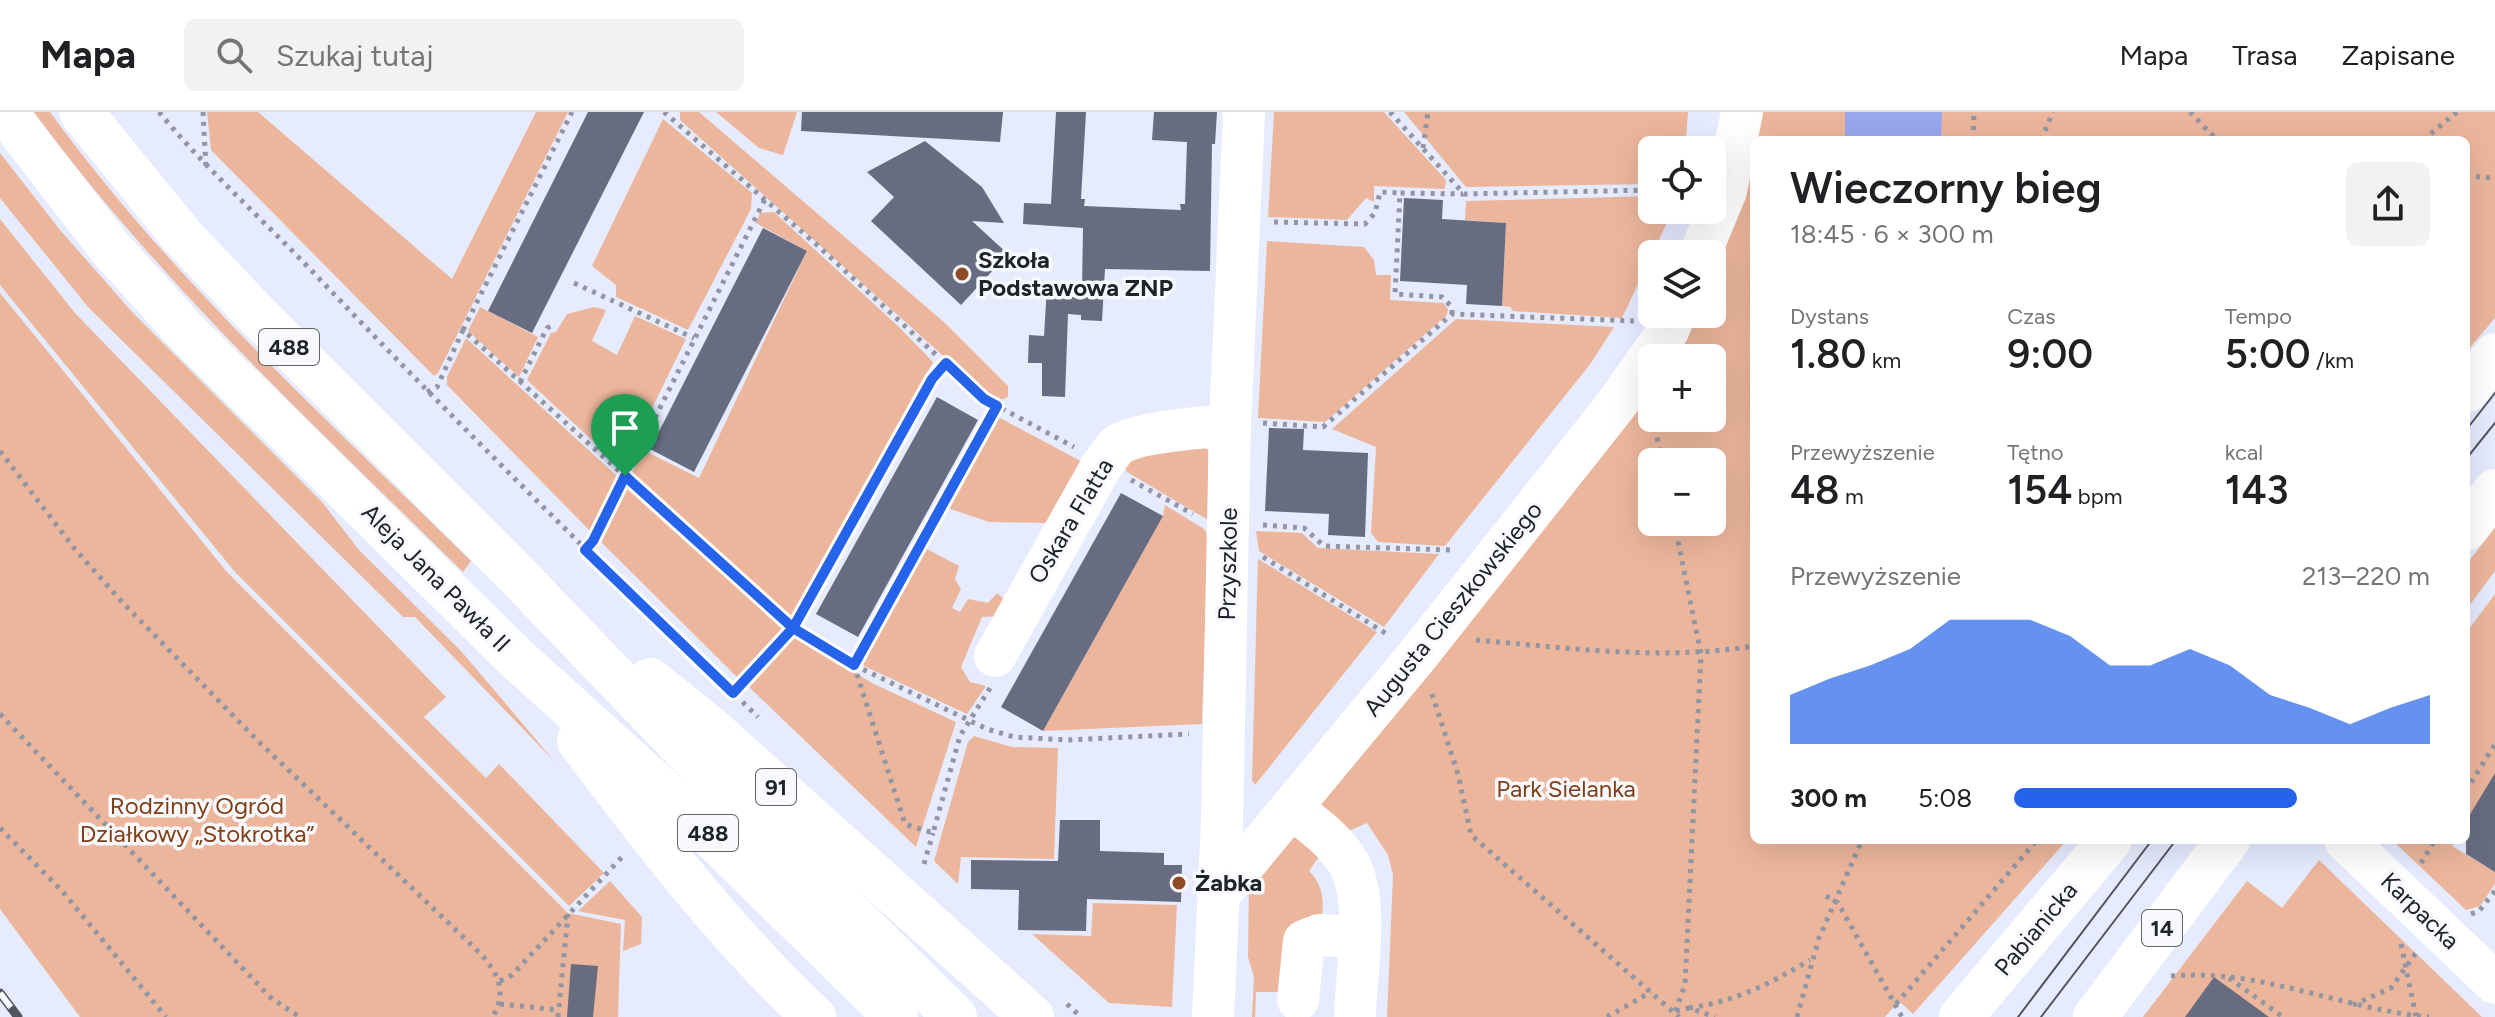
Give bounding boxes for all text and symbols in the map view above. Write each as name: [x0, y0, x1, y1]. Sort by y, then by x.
search box: [184, 19, 744, 91]
text: Mapa: [40, 32, 136, 78]
icon: search: [212, 33, 256, 77]
text: Szukaj tutaj: [276, 37, 434, 74]
text: Mapa: [2119, 38, 2188, 72]
text: Trasa: [2232, 38, 2297, 72]
text: Zapisane: [2341, 38, 2455, 72]
map controls: [1638, 136, 1726, 536]
button: locate: [1638, 136, 1726, 224]
text: Wieczorny bieg: [1790, 161, 2102, 214]
button: share: [2346, 162, 2430, 246]
text: 18:45 · 6 × 300 m: [1790, 218, 1994, 250]
button: layers: [1638, 240, 1726, 328]
place label: Szkoła Podstawowa ZNP: [978, 245, 1173, 302]
marker: Szkoła Podstawowa ZNP: [953, 265, 971, 283]
text: Dystans: [1790, 303, 1869, 330]
text: Czas: [2007, 303, 2055, 330]
text: Tempo: [2225, 303, 2292, 330]
road number: 488: [259, 329, 319, 365]
text: 1.80: [1790, 330, 1866, 378]
text: 9:00: [2007, 330, 2093, 378]
text: 5:00: [2225, 330, 2311, 378]
button: +: [1638, 344, 1726, 432]
text: km: [1866, 347, 1901, 374]
text: /km: [2311, 347, 2354, 374]
pin: [591, 394, 659, 476]
icon: arrive: [603, 406, 647, 450]
text: Przewyższenie: [1790, 439, 1935, 466]
text: Tętno: [2007, 439, 2064, 466]
text: kcal: [2225, 439, 2263, 466]
button: −: [1638, 448, 1726, 536]
street label: Oskara Flatta: [1022, 453, 1119, 588]
text: 48: [1790, 466, 1840, 514]
text: 154: [2007, 466, 2072, 514]
text: 143: [2225, 466, 2289, 514]
text: m: [1840, 483, 1864, 510]
text: bpm: [2072, 483, 2122, 510]
street label: Augusta Cieszkowskiego: [1357, 496, 1548, 722]
street label: Aleja Jana Pawła II: [356, 497, 517, 658]
street label: Przyszkole: [1212, 507, 1243, 621]
text: Przewyższenie: [1790, 560, 1961, 592]
text: 213–220 m: [2302, 560, 2430, 592]
road number: 91: [756, 769, 796, 805]
park label: Park Sielanka: [1496, 774, 1636, 803]
text: 300 m: [1790, 782, 1867, 814]
text: 5:08: [1918, 782, 1972, 814]
park label: Rodzinny Ogród Działkowy „Stokrotka”: [80, 791, 314, 848]
road number: 488: [678, 815, 738, 851]
street label: Karpacka: [2375, 866, 2466, 955]
place label: Żabka: [1195, 868, 1262, 897]
marker: Żabka: [1170, 874, 1188, 892]
street label: Pabianicka: [1988, 876, 2083, 981]
road number: 14: [2142, 910, 2182, 946]

